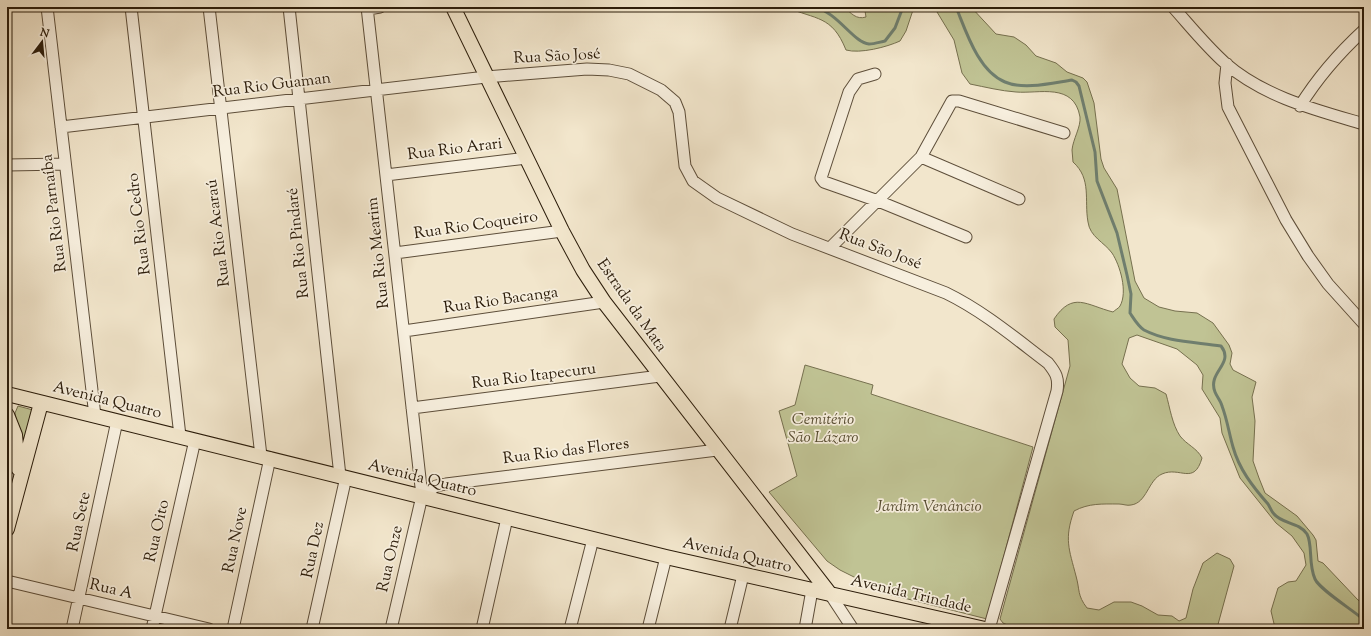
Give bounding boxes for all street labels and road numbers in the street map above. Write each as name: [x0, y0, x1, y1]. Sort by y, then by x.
street label: Rua São José: [513, 43, 601, 71]
street label: Rua Rio Guaman: [212, 67, 333, 105]
street label: Rua Rio Arari: [406, 133, 504, 167]
street label: Rua Rio Parnaíba: [36, 152, 74, 273]
street label: Rua Rio Cedro: [122, 171, 158, 276]
street label: Rua Rio Acaraú: [201, 178, 237, 288]
street label: Rua Rio Pindaré: [282, 186, 316, 300]
street label: Rua Rio Mearim: [362, 196, 396, 310]
street label: Rua Rio Coqueiro: [413, 206, 540, 246]
street label: Rua São José: [835, 224, 925, 276]
street label: Estrada da Mata: [590, 255, 672, 358]
street label: Rua Rio Bacanga: [442, 281, 560, 320]
street label: Rua Rio Itapecuru: [471, 358, 597, 396]
street label: Avenida Quatro: [50, 376, 164, 426]
street label: Rua Rio das Flores: [502, 433, 630, 471]
street label: Avenida Quatro: [365, 454, 479, 504]
street label: Rua Sete: [62, 490, 98, 554]
street label: Rua Oito: [140, 497, 176, 564]
street label: Rua Nove: [218, 505, 254, 575]
street label: Rua Dez: [297, 520, 331, 580]
street label: Rua Onze: [372, 523, 410, 595]
street label: Avenida Quatro: [680, 532, 794, 580]
street label: Avenida Trindade: [848, 570, 974, 620]
street label: Rua A: [87, 574, 135, 606]

